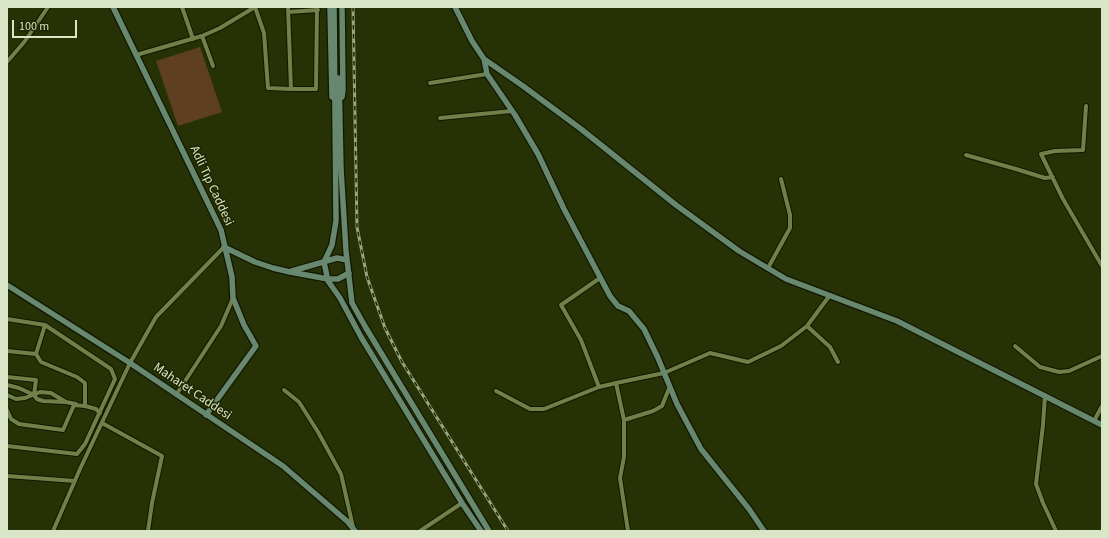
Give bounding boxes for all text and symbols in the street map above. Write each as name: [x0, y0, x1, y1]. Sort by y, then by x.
scale bar: [14, 12, 79, 38]
text: 100 m: [19, 18, 49, 35]
street label: Adli Tıp Caddesi: [186, 144, 236, 228]
street label: Maharet Caddesi: [150, 360, 234, 424]

